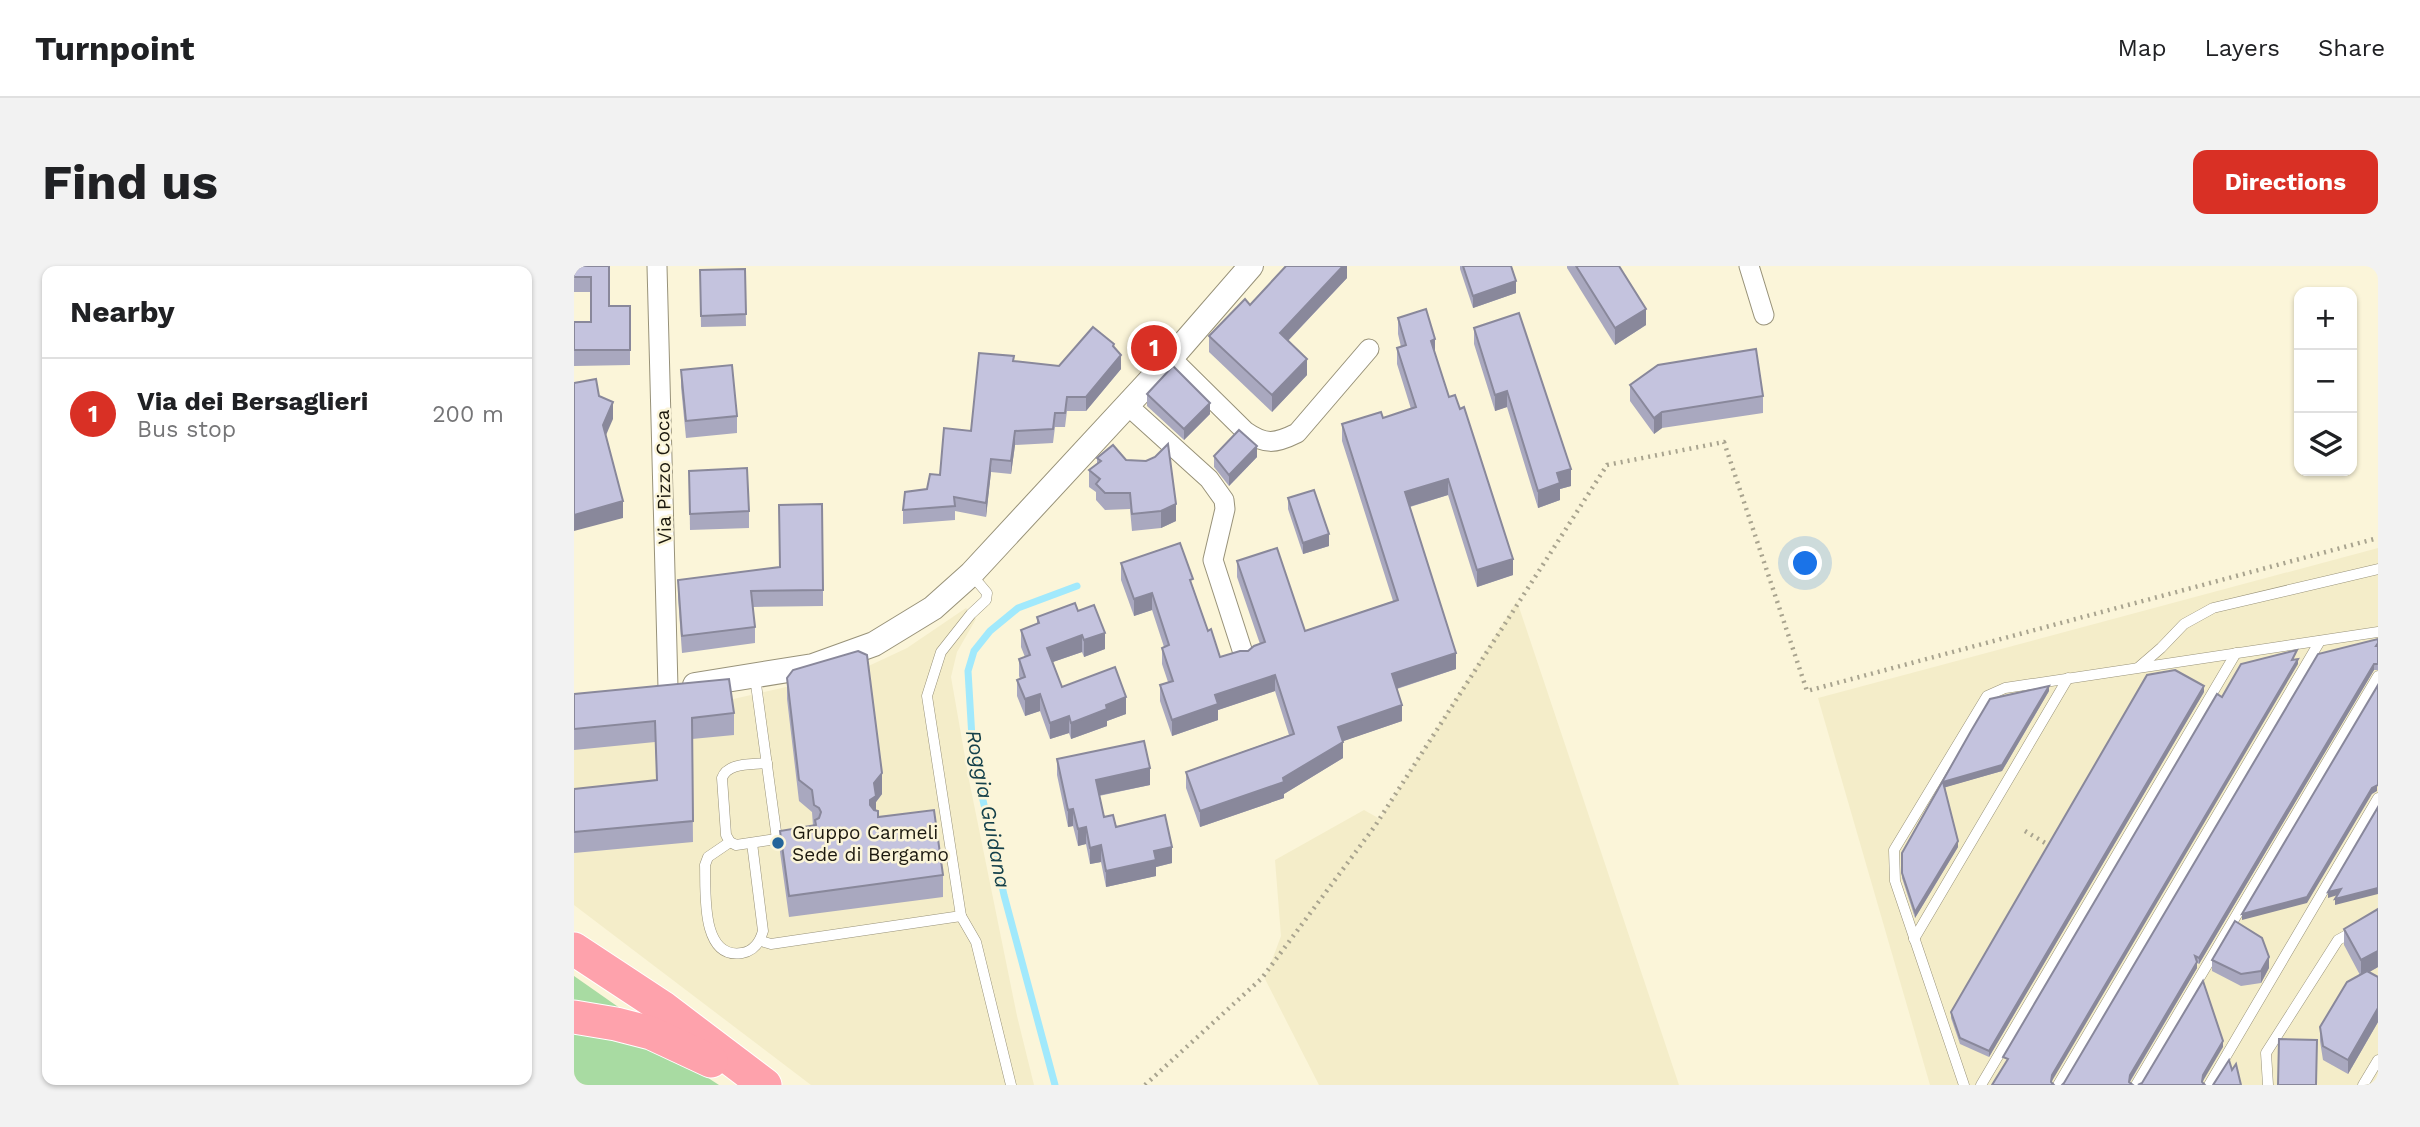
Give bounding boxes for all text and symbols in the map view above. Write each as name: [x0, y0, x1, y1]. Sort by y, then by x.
text: Turnpoint: [35, 29, 194, 68]
text: Map: [2118, 34, 2166, 62]
text: Layers: [2204, 34, 2280, 62]
text: Share: [2318, 34, 2385, 62]
button: Directions: [2193, 150, 2378, 214]
text: Find us: [42, 153, 218, 211]
map controls: [2294, 287, 2357, 476]
button: +: [2294, 287, 2357, 350]
text: Nearby: [70, 294, 175, 329]
pin: 1: [1131, 322, 1177, 374]
button: −: [2294, 350, 2357, 413]
text: Via dei Bersaglieri: [137, 386, 368, 416]
text: 1: [88, 401, 98, 428]
text: 200 m: [432, 401, 504, 428]
street label: Via Pizzo Coca: [651, 409, 676, 545]
button: layers: [2294, 413, 2357, 476]
text: Bus stop: [137, 416, 236, 443]
your location: [1788, 546, 1822, 580]
water label: Roggia Guidana: [961, 728, 1016, 890]
place label: Gruppo Carmeli Sede di Bergamo: [792, 821, 949, 866]
marker: Gruppo Carmeli Sede di Bergamo: [770, 835, 786, 851]

